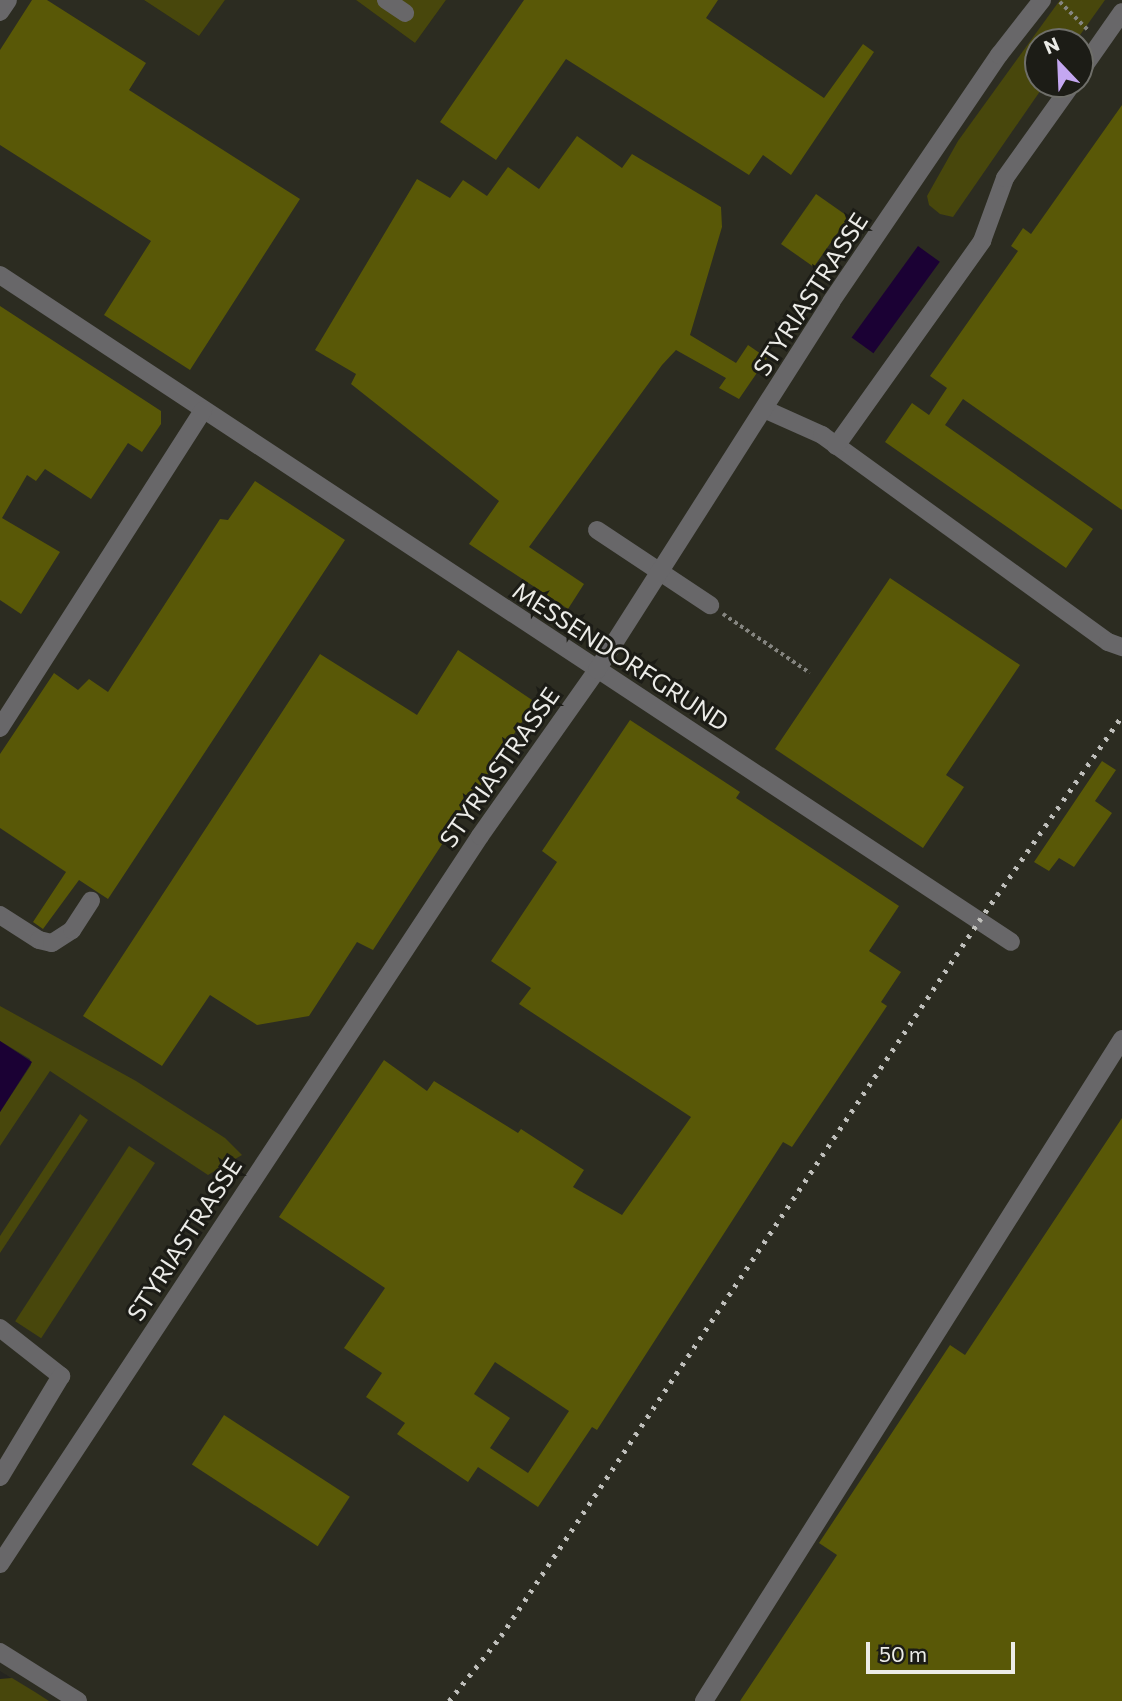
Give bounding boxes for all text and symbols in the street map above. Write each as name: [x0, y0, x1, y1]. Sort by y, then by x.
north arrow: [1024, 28, 1094, 98]
text: N: [1040, 32, 1062, 58]
street label: STYRIASTRASSE: [747, 207, 873, 381]
street label: MESSENDORFGRUND: [508, 575, 734, 737]
street label: STYRIASTRASSE: [433, 682, 565, 852]
street label: STYRIASTRASSE: [121, 1152, 247, 1326]
scale bar: [870, 1628, 1019, 1672]
text: 50 m: [879, 1641, 927, 1666]

